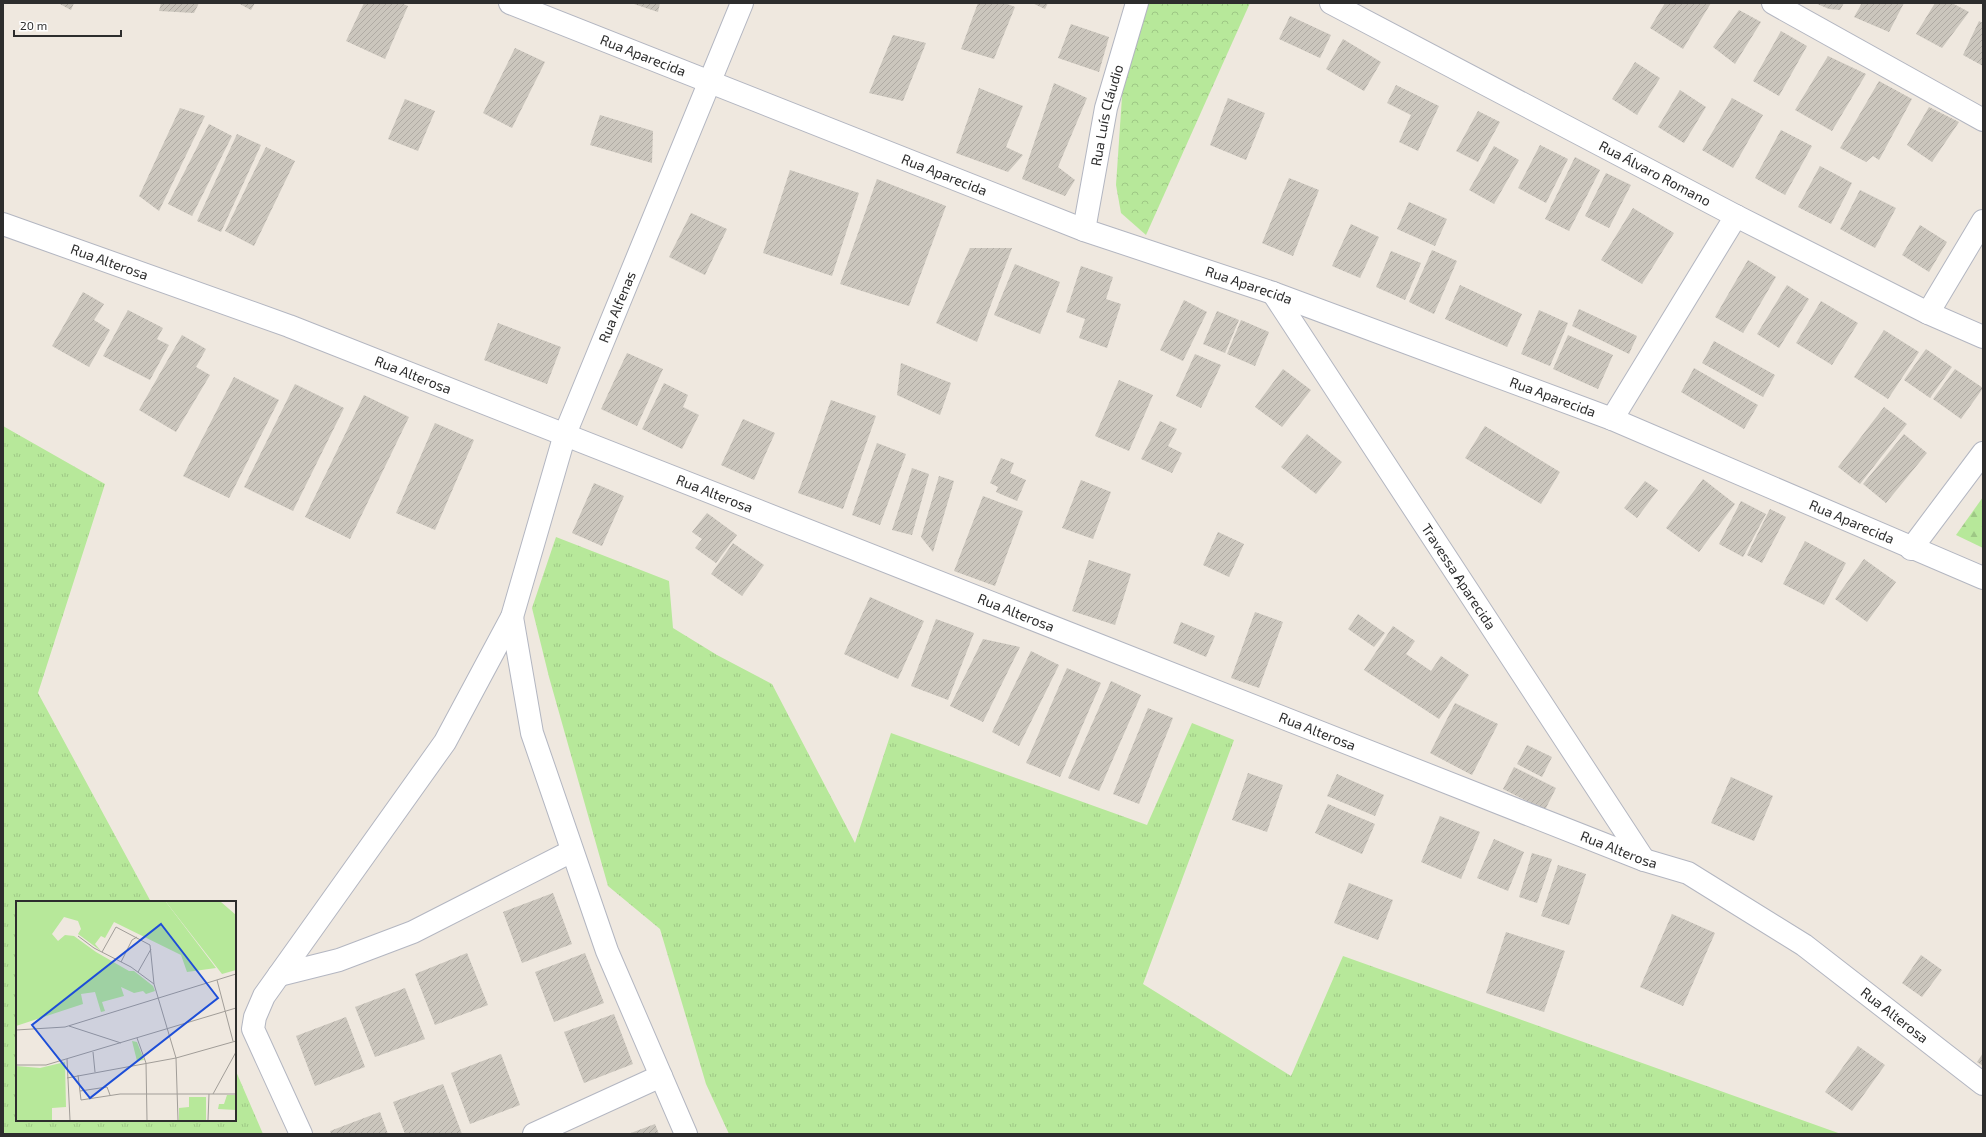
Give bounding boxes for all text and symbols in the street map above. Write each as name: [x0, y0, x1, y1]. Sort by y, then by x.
scale bar: [14, 12, 121, 38]
text: 20 m: [20, 18, 47, 32]
street label: Rua Aparecida: [598, 31, 688, 80]
street label: Rua Luís Cláudio: [1087, 62, 1126, 167]
street label: Rua Álvaro Romano: [1596, 137, 1714, 209]
street label: Rua Aparecida: [899, 150, 990, 199]
street label: Rua Alterosa: [69, 240, 151, 283]
street label: Rua Aparecida: [1203, 262, 1295, 307]
street label: Rua Alfenas: [594, 269, 639, 345]
street label: Rua Alterosa: [372, 352, 454, 397]
street label: Rua Aparecida: [1508, 373, 1598, 420]
street label: Rua Alterosa: [674, 470, 755, 516]
street label: Rua Aparecida: [1807, 496, 1897, 547]
street label: Travessa Aparecida: [1418, 520, 1500, 633]
street label: Rua Alterosa: [975, 589, 1057, 635]
street label: Rua Alterosa: [1277, 708, 1358, 754]
street label: Rua Alterosa: [1578, 827, 1659, 871]
inset map: [16, 901, 236, 1121]
street label: Rua Alterosa: [1858, 983, 1932, 1046]

